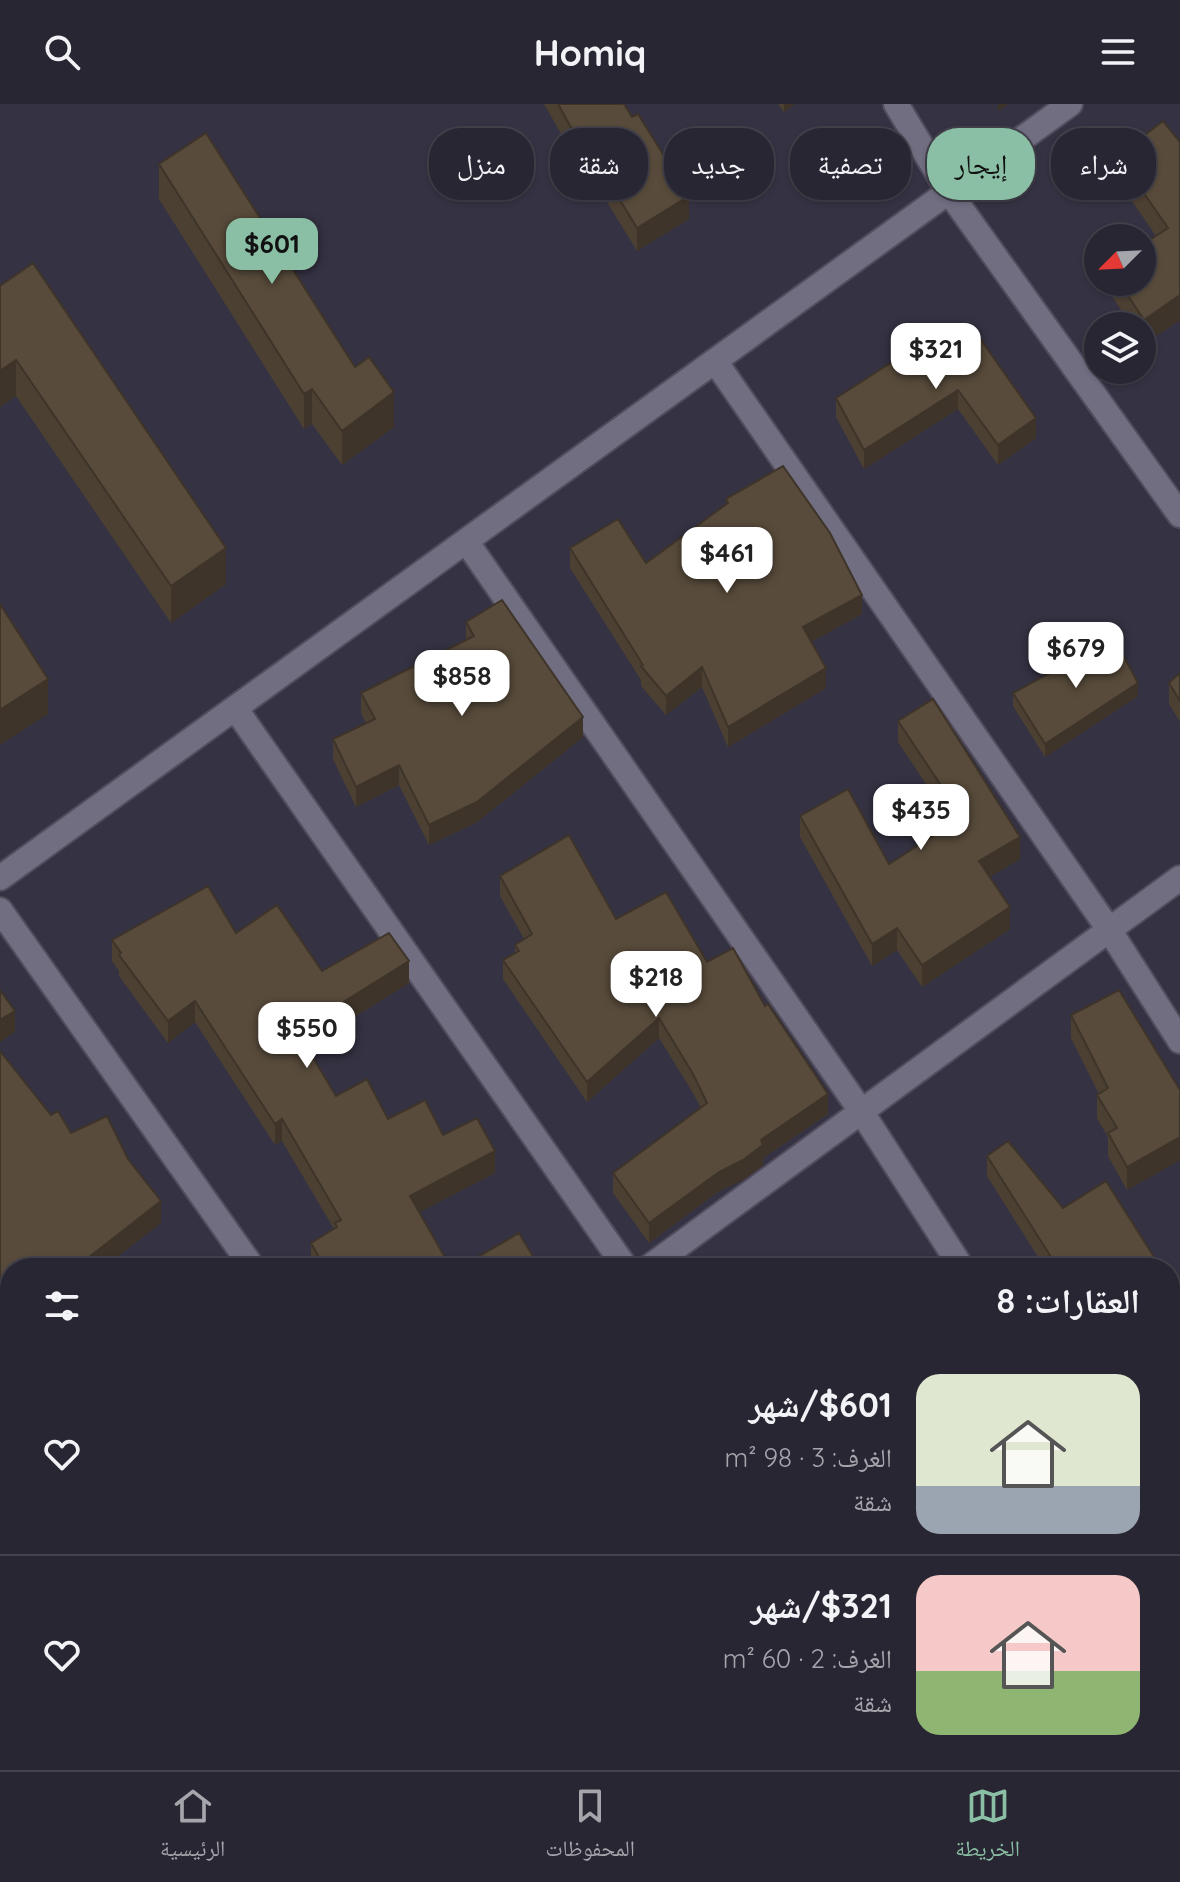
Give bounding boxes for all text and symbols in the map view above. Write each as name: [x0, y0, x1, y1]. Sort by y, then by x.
icon: search: [40, 30, 84, 74]
text: Homiq: [534, 30, 646, 75]
icon: menu: [1096, 30, 1140, 74]
chip: منزل: [429, 128, 534, 200]
chip: شقة: [550, 128, 648, 200]
chip: جديد: [664, 128, 774, 200]
chip: تصفية: [790, 128, 911, 200]
chip: إيجار: [927, 128, 1035, 200]
chip: شراء: [1051, 128, 1156, 200]
pin: $601: [225, 218, 319, 286]
north arrow: [1084, 224, 1156, 296]
map controls: [1084, 224, 1156, 384]
text: $601: [244, 227, 300, 260]
button: layers: [1084, 312, 1156, 384]
pin: $321: [889, 323, 983, 391]
text: $321: [909, 332, 963, 365]
pin: $461: [680, 527, 774, 595]
text: $461: [700, 536, 754, 569]
pin: $679: [1029, 622, 1123, 690]
text: $679: [1047, 631, 1105, 664]
pin: $858: [415, 650, 509, 718]
text: $858: [433, 659, 492, 692]
pin: $435: [874, 784, 968, 852]
text: $435: [891, 793, 951, 826]
pin: $218: [609, 951, 703, 1019]
text: $218: [629, 960, 683, 993]
pin: $550: [260, 1002, 354, 1070]
text: $550: [276, 1011, 338, 1044]
text: العقارات: 8: [997, 1279, 1140, 1322]
icon: filters: [40, 1284, 84, 1328]
text: $601/شهر: [749, 1383, 892, 1426]
icon: home: [980, 1406, 1076, 1502]
icon: heart: [40, 1432, 84, 1476]
text: الغرف: 3 · 98 m²: [724, 1441, 892, 1474]
text: شقة: [853, 1485, 892, 1518]
text: $321/شهر: [751, 1584, 892, 1627]
icon: home: [980, 1607, 1076, 1703]
icon: heart: [40, 1633, 84, 1677]
text: الغرف: 2 · 60 m²: [723, 1642, 892, 1675]
text: شقة: [853, 1686, 892, 1719]
tab: الرئيسية: [160, 1784, 225, 1870]
tab: المحفوظات: [545, 1784, 635, 1870]
tab: الخريطة: [955, 1784, 1020, 1870]

